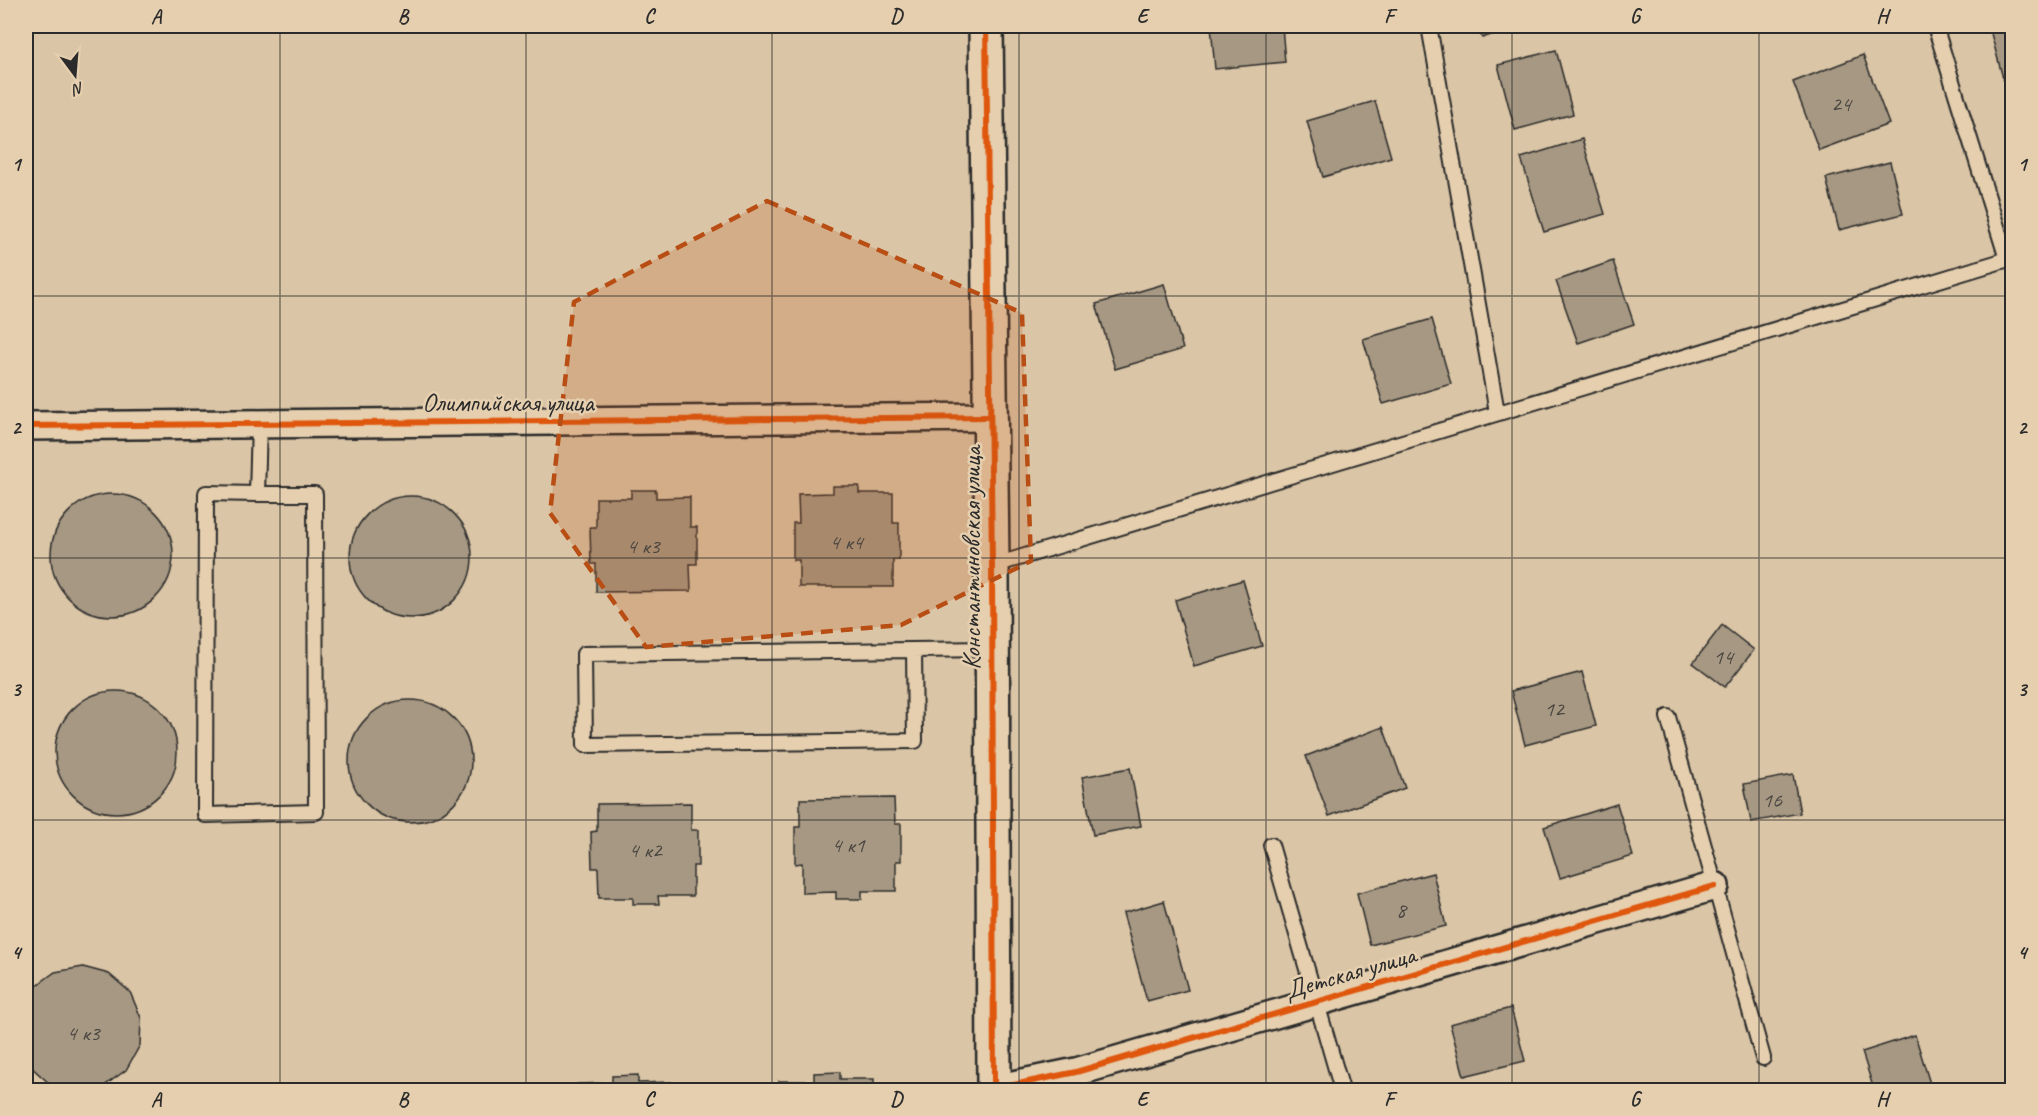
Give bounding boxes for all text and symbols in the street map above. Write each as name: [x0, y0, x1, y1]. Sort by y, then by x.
text: A: [151, 4, 163, 29]
text: B: [398, 4, 410, 29]
text: C: [644, 4, 656, 29]
text: D: [890, 4, 904, 29]
text: E: [1137, 4, 1151, 29]
text: F: [1384, 4, 1398, 29]
text: G: [1630, 4, 1643, 29]
text: H: [1876, 4, 1891, 29]
north arrow: [45, 45, 105, 105]
text: N: [68, 77, 86, 100]
house number: 24: [1831, 90, 1853, 118]
text: 1: [12, 152, 23, 177]
text: 1: [2018, 152, 2029, 177]
street label: Олимпийская улица: [422, 386, 595, 419]
text: 2: [12, 415, 23, 440]
text: 2: [2018, 415, 2029, 440]
street label: Константиновская улица: [955, 444, 988, 670]
house number: 4 к4: [829, 528, 865, 556]
house number: 4 к3: [626, 532, 662, 560]
house number: 14: [1713, 643, 1735, 671]
text: 3: [12, 677, 23, 702]
text: 3: [2018, 677, 2029, 702]
house number: 12: [1544, 695, 1566, 723]
house number: 16: [1762, 786, 1783, 814]
house number: 4 к1: [831, 831, 866, 859]
house number: 4 к2: [628, 836, 664, 864]
house number: 8: [1396, 896, 1408, 924]
street label: Детская улица: [1281, 937, 1422, 1007]
text: 4: [12, 940, 24, 965]
text: 4: [2018, 940, 2030, 965]
house number: 4 к3: [66, 1019, 102, 1047]
text: A: [151, 1087, 163, 1112]
text: B: [398, 1087, 410, 1112]
text: C: [644, 1087, 656, 1112]
text: D: [890, 1087, 904, 1112]
text: E: [1137, 1087, 1151, 1112]
text: F: [1384, 1087, 1398, 1112]
text: G: [1630, 1087, 1643, 1112]
text: H: [1876, 1087, 1891, 1112]

